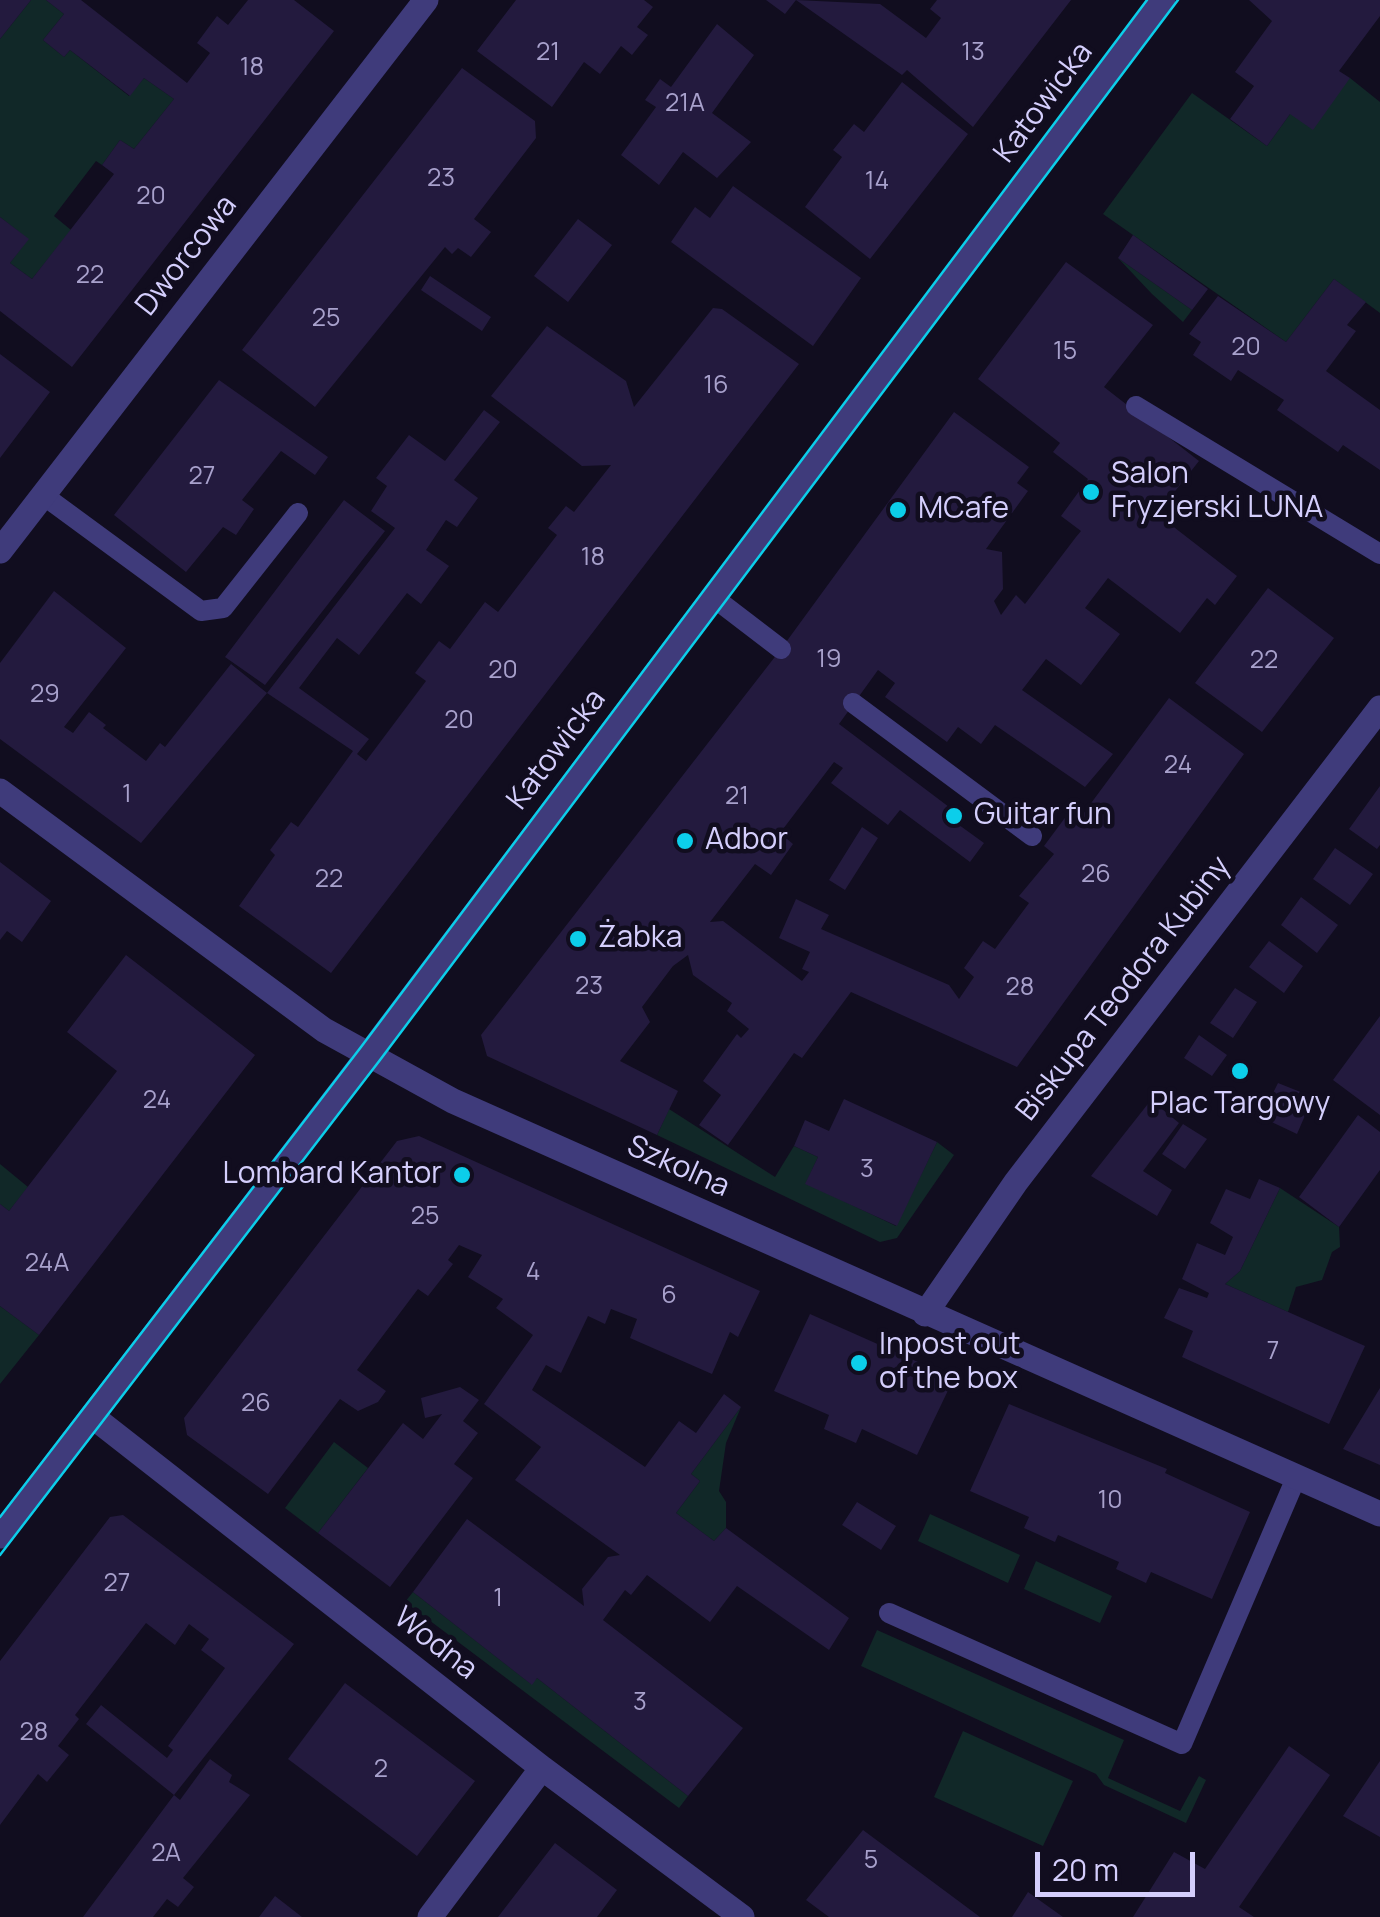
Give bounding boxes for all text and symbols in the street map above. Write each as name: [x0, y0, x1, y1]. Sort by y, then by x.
street label: Katowicka: [987, 36, 1101, 170]
house number: 21: [536, 38, 560, 68]
house number: 13: [961, 38, 985, 68]
house number: 18: [240, 53, 264, 83]
house number: 21A: [665, 89, 705, 119]
house number: 23: [427, 164, 455, 194]
house number: 14: [865, 167, 889, 197]
house number: 20: [136, 182, 166, 212]
street label: Dworcowa: [129, 189, 245, 323]
house number: 22: [76, 261, 104, 291]
house number: 25: [312, 304, 340, 334]
house number: 20: [1231, 333, 1261, 363]
house number: 15: [1053, 337, 1077, 367]
house number: 16: [703, 371, 729, 401]
place label: Salon Fryzjerski LUNA: [1111, 457, 1323, 528]
house number: 27: [189, 462, 215, 492]
marker: Salon Fryzjerski LUNA: [1080, 481, 1102, 503]
place label: MCafe: [918, 492, 1009, 528]
marker: MCafe: [887, 499, 909, 521]
house number: 18: [581, 543, 605, 573]
house number: 19: [816, 645, 842, 675]
house number: 22: [1250, 646, 1278, 676]
house number: 20: [488, 656, 518, 686]
house number: 29: [30, 680, 60, 710]
street label: Katowicka: [500, 683, 614, 817]
house number: 20: [444, 706, 474, 736]
house number: 24: [1164, 751, 1192, 781]
house number: 1: [122, 780, 132, 810]
house number: 21: [725, 782, 749, 812]
place label: Guitar fun: [974, 798, 1112, 834]
marker: Guitar fun: [943, 805, 965, 827]
place label: Adbor: [705, 823, 788, 859]
marker: Adbor: [674, 830, 696, 852]
street label: Biskupa Teodora Kubiny: [1010, 850, 1238, 1128]
house number: 26: [1081, 860, 1111, 890]
house number: 22: [315, 865, 343, 895]
place label: Żabka: [598, 921, 682, 957]
marker: Żabka: [567, 928, 589, 950]
house number: 23: [575, 972, 603, 1002]
house number: 28: [1006, 973, 1034, 1003]
marker: Plac Targowy: [1229, 1060, 1251, 1082]
house number: 24: [143, 1086, 171, 1116]
place label: Plac Targowy: [1150, 1087, 1330, 1123]
street label: Szkolna: [621, 1129, 735, 1205]
house number: 3: [860, 1155, 874, 1185]
place label: Lombard Kantor: [223, 1157, 442, 1193]
marker: Lombard Kantor: [451, 1164, 473, 1186]
house number: 25: [411, 1202, 439, 1232]
house number: 24A: [25, 1249, 69, 1279]
house number: 4: [526, 1258, 540, 1288]
house number: 6: [661, 1281, 677, 1311]
place label: Inpost out of the box: [879, 1328, 1021, 1398]
house number: 7: [1267, 1337, 1279, 1367]
marker: Inpost out of the box: [848, 1352, 870, 1374]
house number: 26: [241, 1389, 271, 1419]
house number: 10: [1098, 1486, 1122, 1516]
house number: 27: [104, 1569, 130, 1599]
house number: 1: [493, 1584, 503, 1614]
street label: Wodna: [386, 1600, 484, 1688]
house number: 3: [633, 1688, 647, 1718]
house number: 28: [20, 1718, 48, 1748]
house number: 2: [374, 1755, 388, 1785]
scale bar: [1040, 1832, 1200, 1894]
house number: 2A: [151, 1839, 181, 1869]
house number: 5: [864, 1846, 878, 1876]
text: 20 m: [1052, 1849, 1119, 1890]

